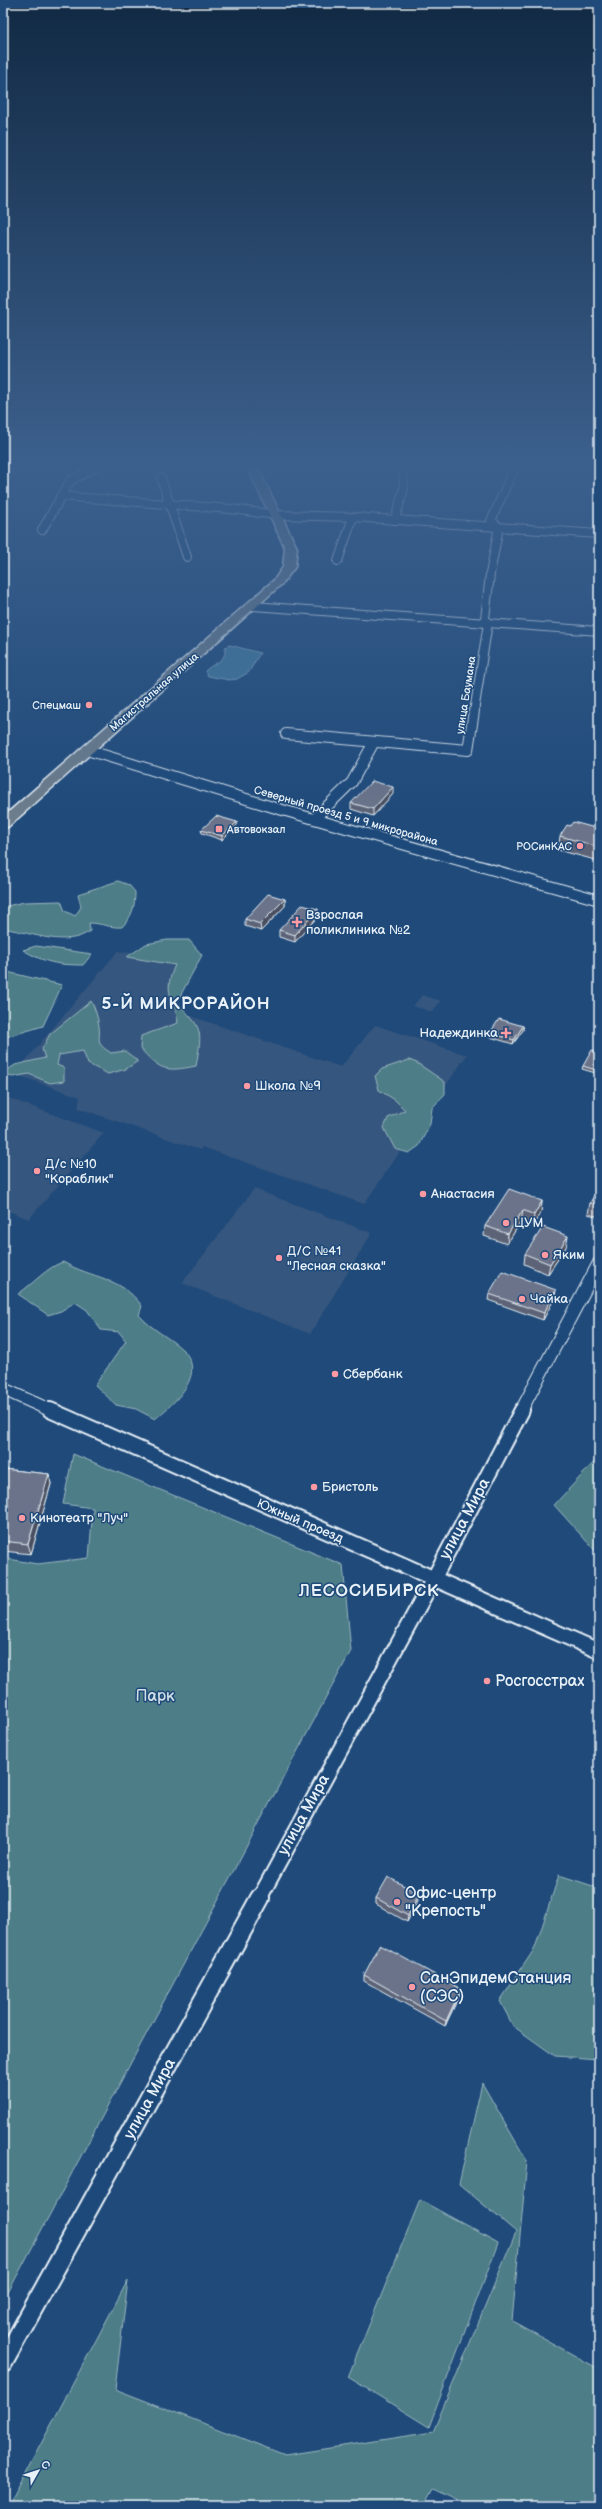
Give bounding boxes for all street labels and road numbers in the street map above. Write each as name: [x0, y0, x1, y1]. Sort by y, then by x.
street label: Магистральная улица: [107, 650, 201, 734]
street label: улица Баумана: [453, 654, 479, 735]
street label: Северный проезд 5 и 9 микрорайона: [253, 783, 440, 849]
street label: улица Мира: [436, 1475, 495, 1563]
street label: Южный проезд: [254, 1496, 346, 1546]
street label: улица Мира: [274, 1771, 334, 1859]
street label: улица Мира: [120, 2055, 180, 2143]

